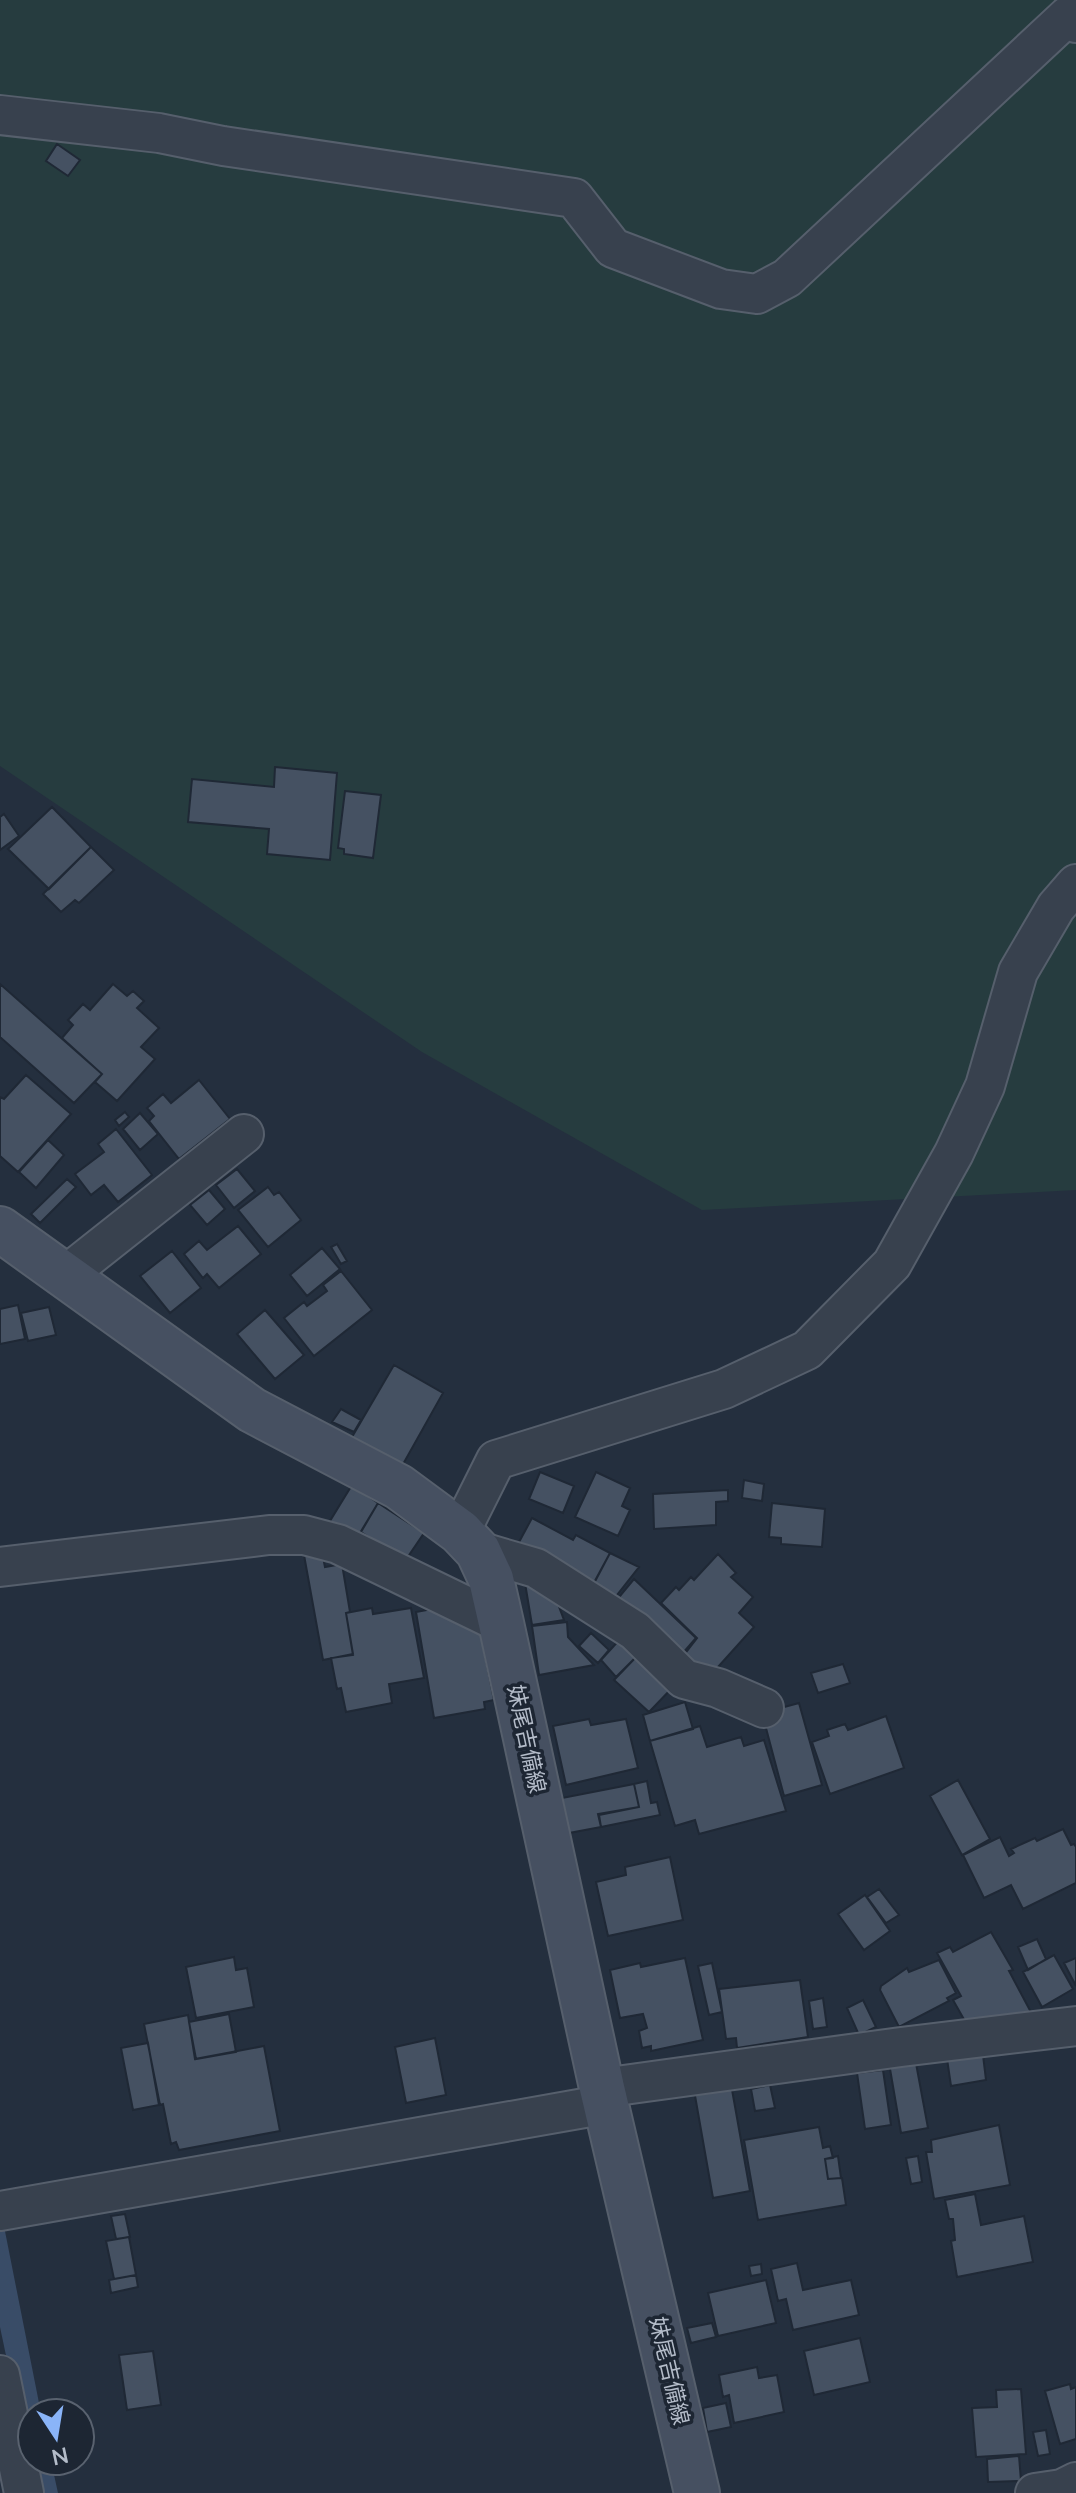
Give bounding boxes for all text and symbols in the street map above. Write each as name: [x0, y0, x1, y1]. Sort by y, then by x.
street label: 妹尾吉備線: [500, 1682, 552, 1796]
street label: 妹尾吉備線: [642, 2314, 696, 2428]
north arrow: [16, 2397, 96, 2477]
text: N: [49, 2439, 71, 2472]

